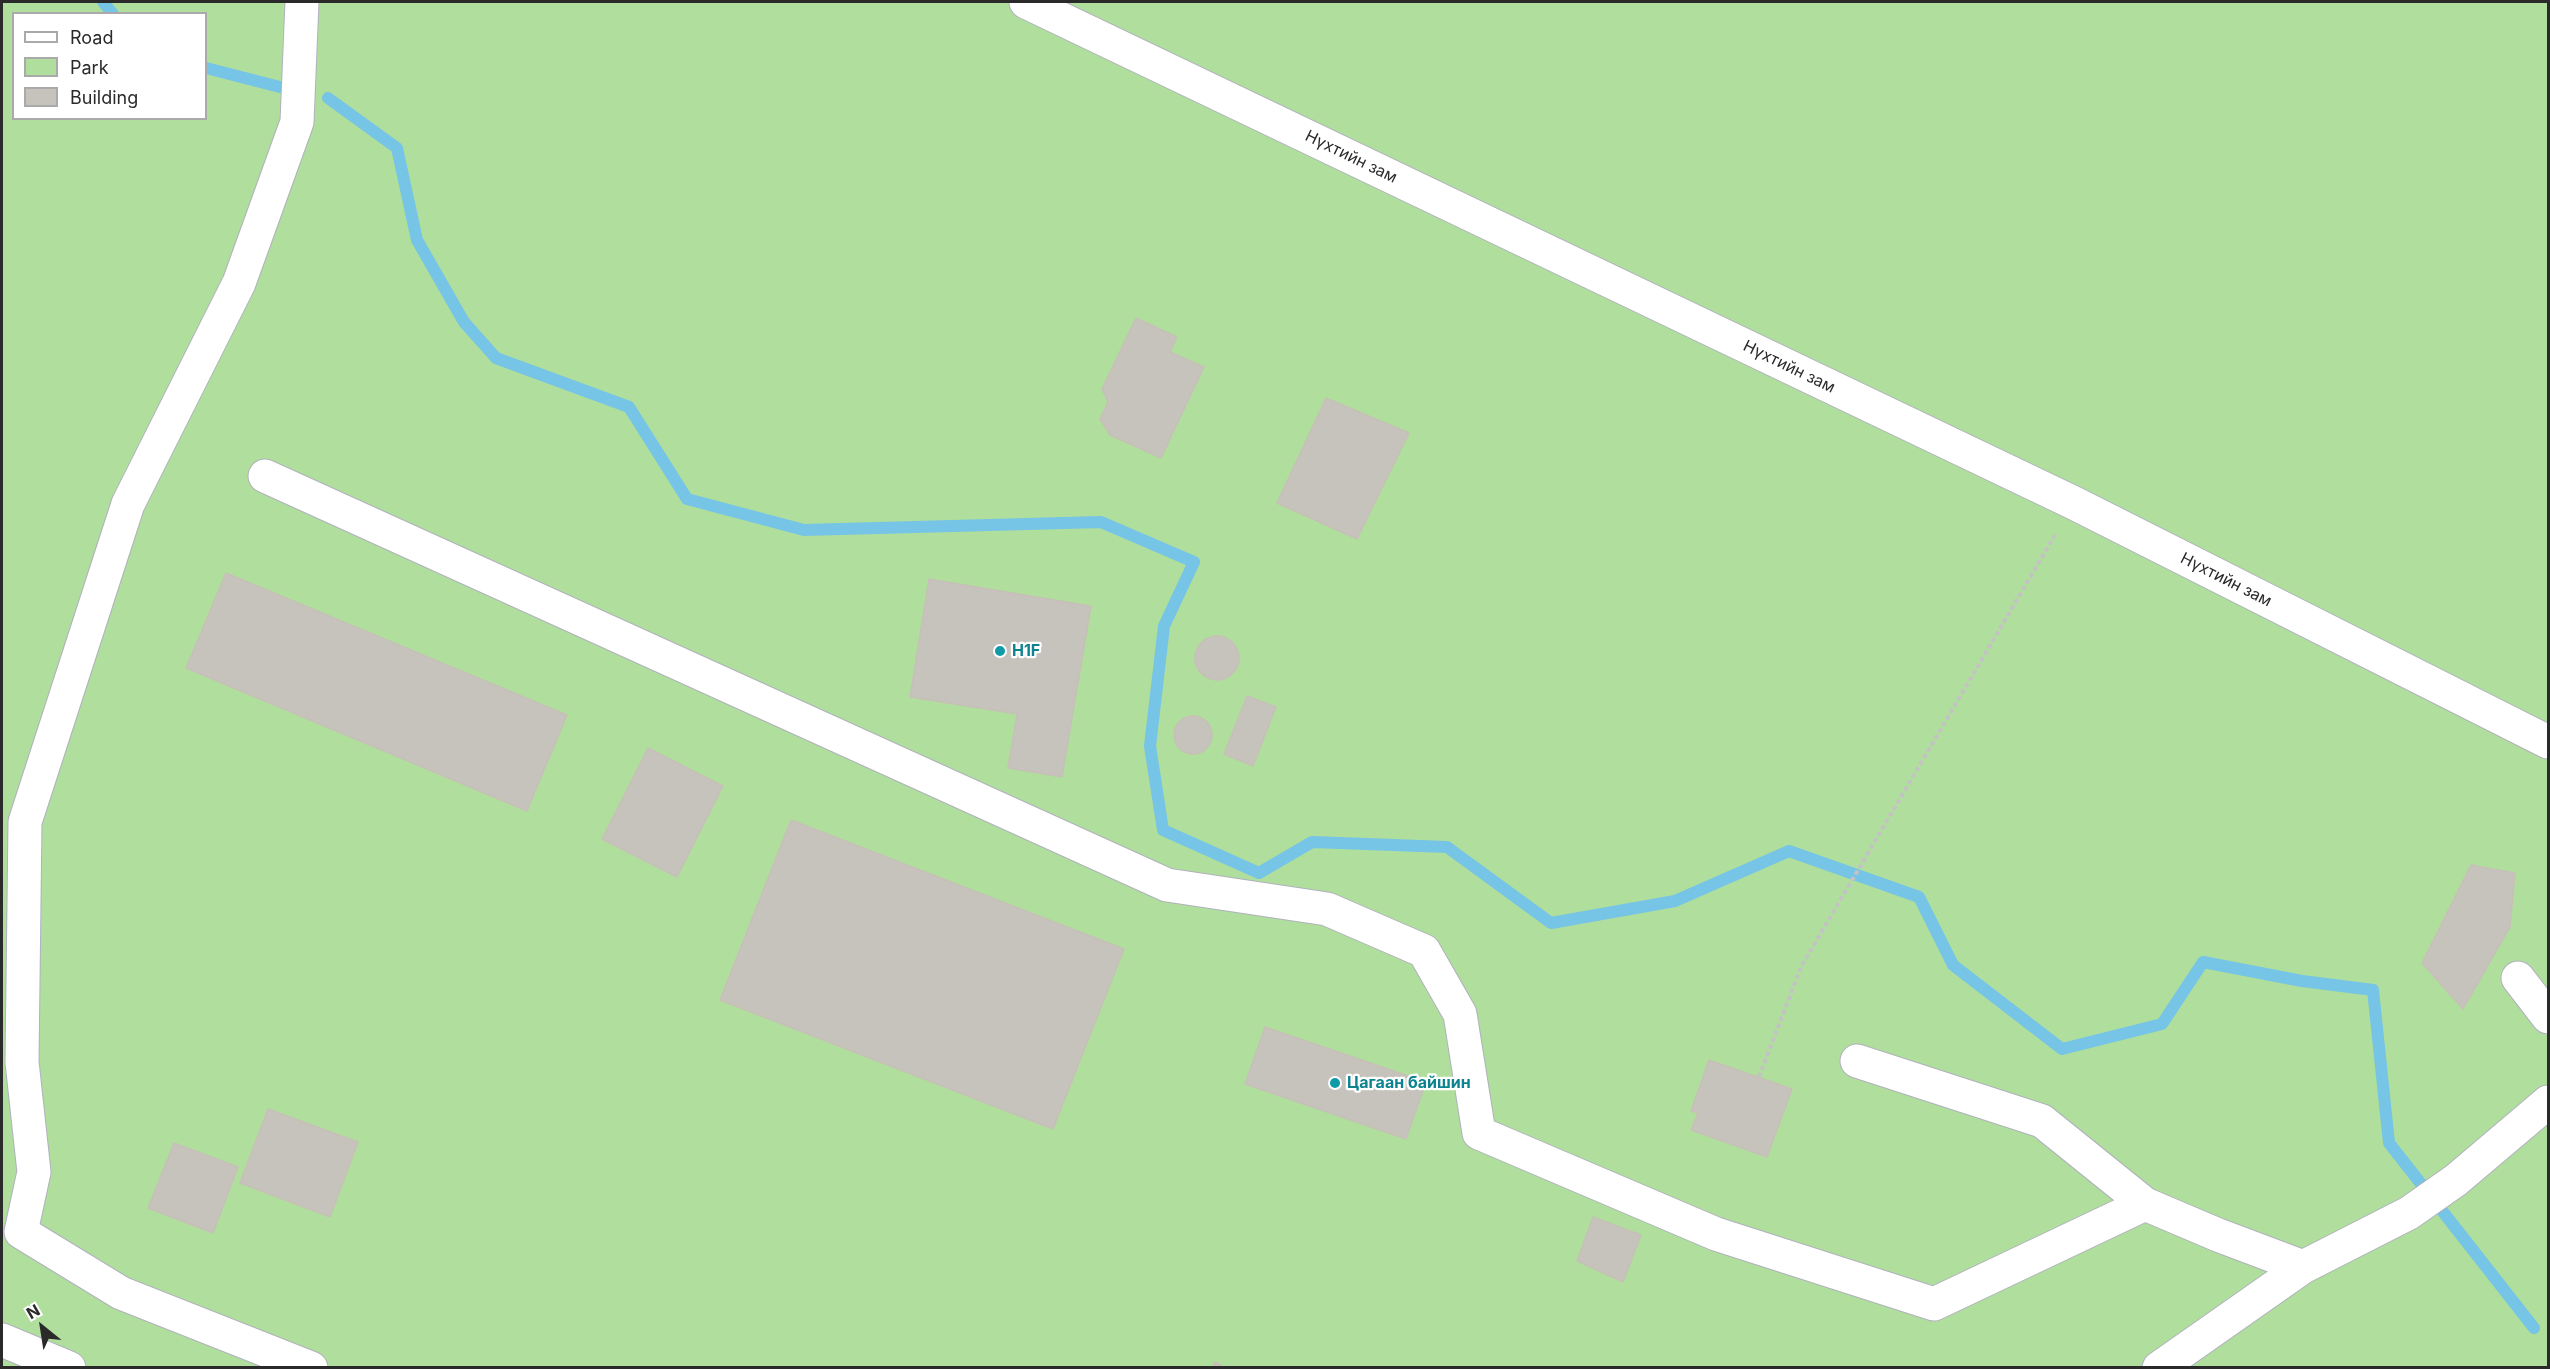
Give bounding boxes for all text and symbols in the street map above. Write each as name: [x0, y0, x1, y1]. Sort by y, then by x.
legend: [12, 12, 207, 120]
text: Road: [70, 27, 113, 48]
text: Park: [70, 57, 109, 78]
text: Building: [70, 87, 138, 108]
street label: Нүхтийн зам: [1302, 126, 1400, 188]
street label: Нүхтийн зам: [1740, 336, 1838, 398]
street label: Нүхтийн зам: [2177, 549, 2275, 611]
place label: H1F: [1012, 641, 1040, 661]
marker: H1F: [993, 644, 1007, 658]
place label: Цагаан байшин: [1347, 1073, 1471, 1093]
marker: Цагаан байшин: [1328, 1076, 1342, 1090]
north arrow: [12, 1297, 72, 1357]
text: N: [23, 1300, 43, 1323]

